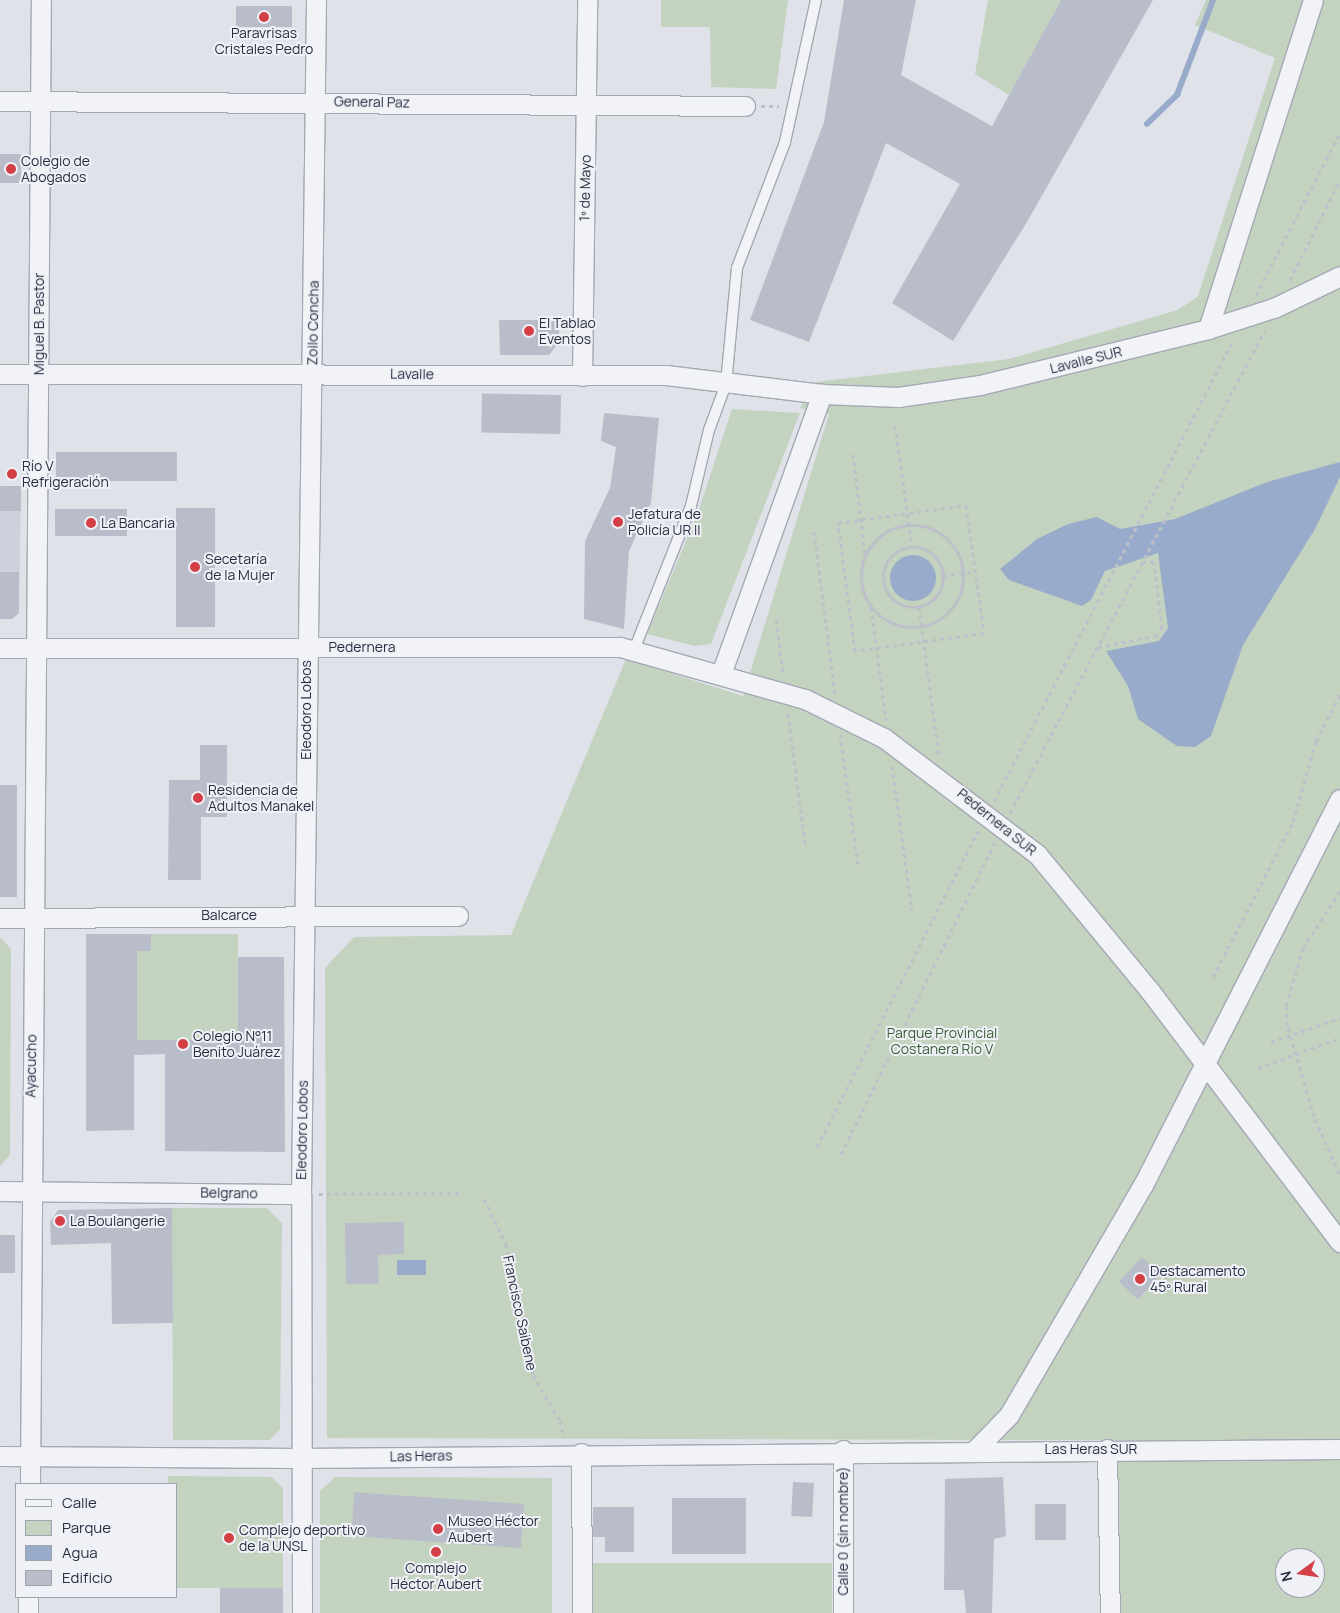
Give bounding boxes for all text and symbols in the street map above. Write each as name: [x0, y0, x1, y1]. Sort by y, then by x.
marker: Paravrisas Cristales Pedro: [258, 11, 270, 23]
place label: Paravrisas Cristales Pedro: [215, 25, 313, 58]
street label: General Paz: [334, 93, 410, 111]
place label: Colegio de Abogados: [21, 153, 90, 186]
street label: 1º de Mayo: [576, 154, 594, 222]
marker: Colegio de Abogados: [5, 163, 17, 175]
street label: Miguel B. Pastor: [31, 273, 47, 375]
street label: Zoilo Concha: [304, 280, 322, 366]
place label: El Tablao Eventos: [539, 315, 596, 348]
marker: El Tablao Eventos: [523, 325, 535, 337]
street label: Lavalle SUR: [1048, 343, 1124, 377]
street label: Lavalle: [390, 365, 434, 383]
place label: Río V Refrigeración: [22, 458, 109, 491]
marker: Río V Refrigeración: [6, 468, 18, 480]
place label: Jefatura de Policía UR II: [628, 506, 701, 538]
place label: La Bancaria: [101, 515, 175, 531]
marker: Jefatura de Policía UR II: [612, 516, 624, 528]
marker: La Bancaria: [85, 517, 97, 529]
place label: Secetaría de la Mujer: [205, 551, 275, 584]
marker: Secetaría de la Mujer: [189, 561, 201, 573]
street label: Pedernera: [328, 639, 396, 655]
street label: Eleodoro Lobos: [298, 660, 314, 760]
place label: Residencia de Adultos Manakel: [208, 782, 314, 814]
street label: Pedernera SUR: [954, 785, 1040, 859]
marker: Residencia de Adultos Manakel: [192, 792, 204, 804]
street label: Balcarce: [201, 907, 257, 923]
park label: Parque Provincial Costanera Río V: [887, 1025, 997, 1058]
place label: Colegio N°11 Benito Juárez: [193, 1028, 281, 1060]
street label: Ayacucho: [22, 1034, 40, 1098]
marker: Colegio N°11 Benito Juárez: [177, 1038, 189, 1050]
street label: Eleodoro Lobos: [293, 1080, 311, 1180]
street label: Belgrano: [200, 1184, 258, 1202]
place label: La Boulangerie: [70, 1213, 165, 1229]
marker: La Boulangerie: [54, 1215, 66, 1227]
street label: Francisco Saibene: [500, 1254, 540, 1372]
place label: Destacamento 45º Rural: [1150, 1263, 1246, 1295]
marker: Destacamento 45º Rural: [1134, 1273, 1146, 1285]
street label: Las Heras SUR: [1045, 1441, 1137, 1457]
street label: Las Heras: [389, 1447, 453, 1465]
street label: Calle 0 (sin nombre): [835, 1467, 851, 1595]
legend: [15, 1483, 178, 1598]
text: Calle: [62, 1492, 97, 1513]
place label: Museo Héctor Aubert: [448, 1513, 539, 1545]
text: Parque: [62, 1517, 111, 1538]
place label: Complejo deportivo de la UNSL: [239, 1522, 365, 1554]
marker: Museo Héctor Aubert: [432, 1523, 444, 1535]
marker: Complejo deportivo de la UNSL: [223, 1532, 235, 1544]
text: Agua: [62, 1542, 98, 1563]
marker: Complejo Héctor Aubert: [430, 1546, 442, 1558]
north arrow: [1275, 1548, 1325, 1598]
place label: Complejo Héctor Aubert: [390, 1560, 482, 1592]
text: Edificio: [62, 1567, 112, 1588]
text: N: [1275, 1569, 1296, 1584]

